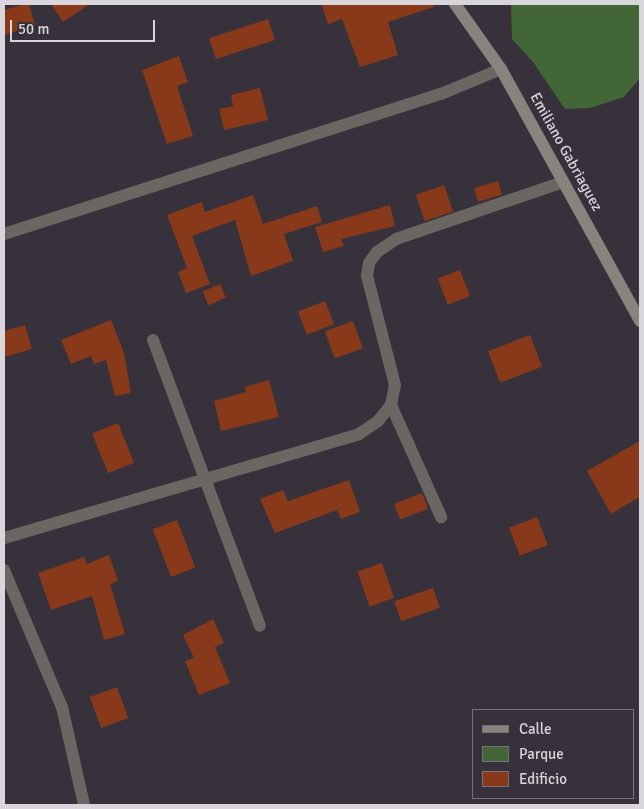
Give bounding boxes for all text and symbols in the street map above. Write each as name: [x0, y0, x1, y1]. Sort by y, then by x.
scale bar: [12, 10, 158, 42]
text: 50 m: [18, 20, 49, 38]
street label: Emiliano Gabriaguez: [526, 90, 606, 214]
legend: [472, 709, 634, 799]
text: Calle: [519, 720, 552, 738]
text: Parque: [519, 745, 564, 763]
text: Edificio: [519, 770, 567, 788]

